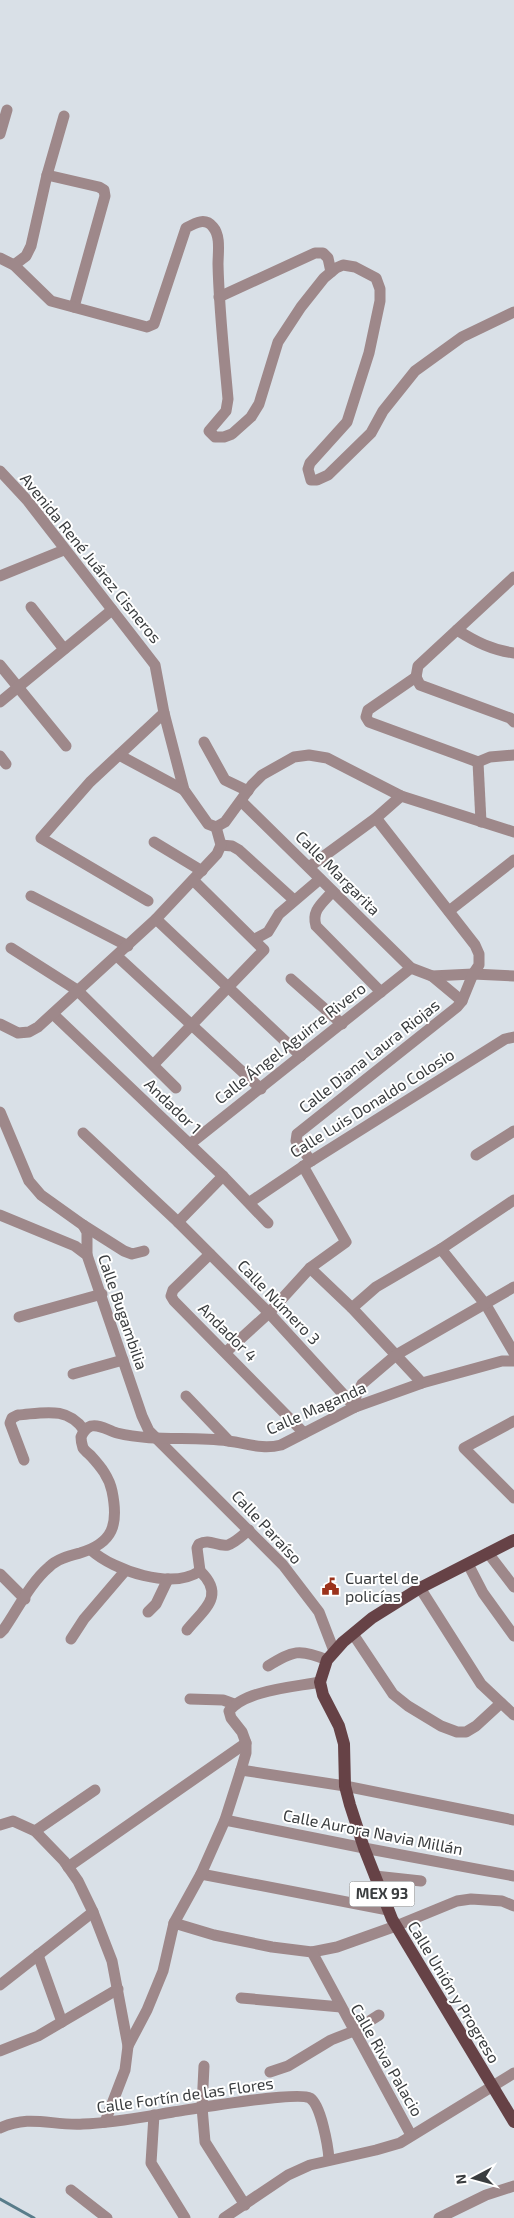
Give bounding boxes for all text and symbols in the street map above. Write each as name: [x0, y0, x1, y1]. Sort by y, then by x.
street label: Avenida René Juárez Cisneros: [17, 469, 166, 647]
street label: Calle Margarita: [292, 826, 385, 919]
street label: Calle Ángel Aguirre Rivero: [210, 978, 369, 1107]
street label: Calle Diana Laura Riojas: [295, 995, 443, 1117]
street label: Calle Luis Donaldo Colosio: [286, 1044, 457, 1161]
street label: Andador 1: [141, 1074, 206, 1137]
street label: Calle Bugambilia: [95, 1252, 152, 1372]
street label: Calle Número 3: [234, 1255, 325, 1348]
street label: Andador 4: [195, 1298, 262, 1365]
street label: Calle Maganda: [263, 1377, 369, 1438]
street label: Calle Paraíso: [228, 1486, 306, 1568]
place label: Cuartel de policías: [345, 1568, 419, 1605]
public building icon: Cuartel de policías: [321, 1577, 341, 1597]
street label: Calle Aurora Navia Millán: [282, 1805, 465, 1858]
road number: MEX 93: [350, 1882, 414, 1906]
street label: Calle Unión y Progreso: [404, 1917, 504, 2066]
street label: Calle Riva Palacio: [348, 2000, 427, 2119]
street label: Calle Fortín de las Flores: [95, 2073, 275, 2116]
north arrow: [449, 2153, 499, 2203]
text: N: [452, 2173, 470, 2185]

